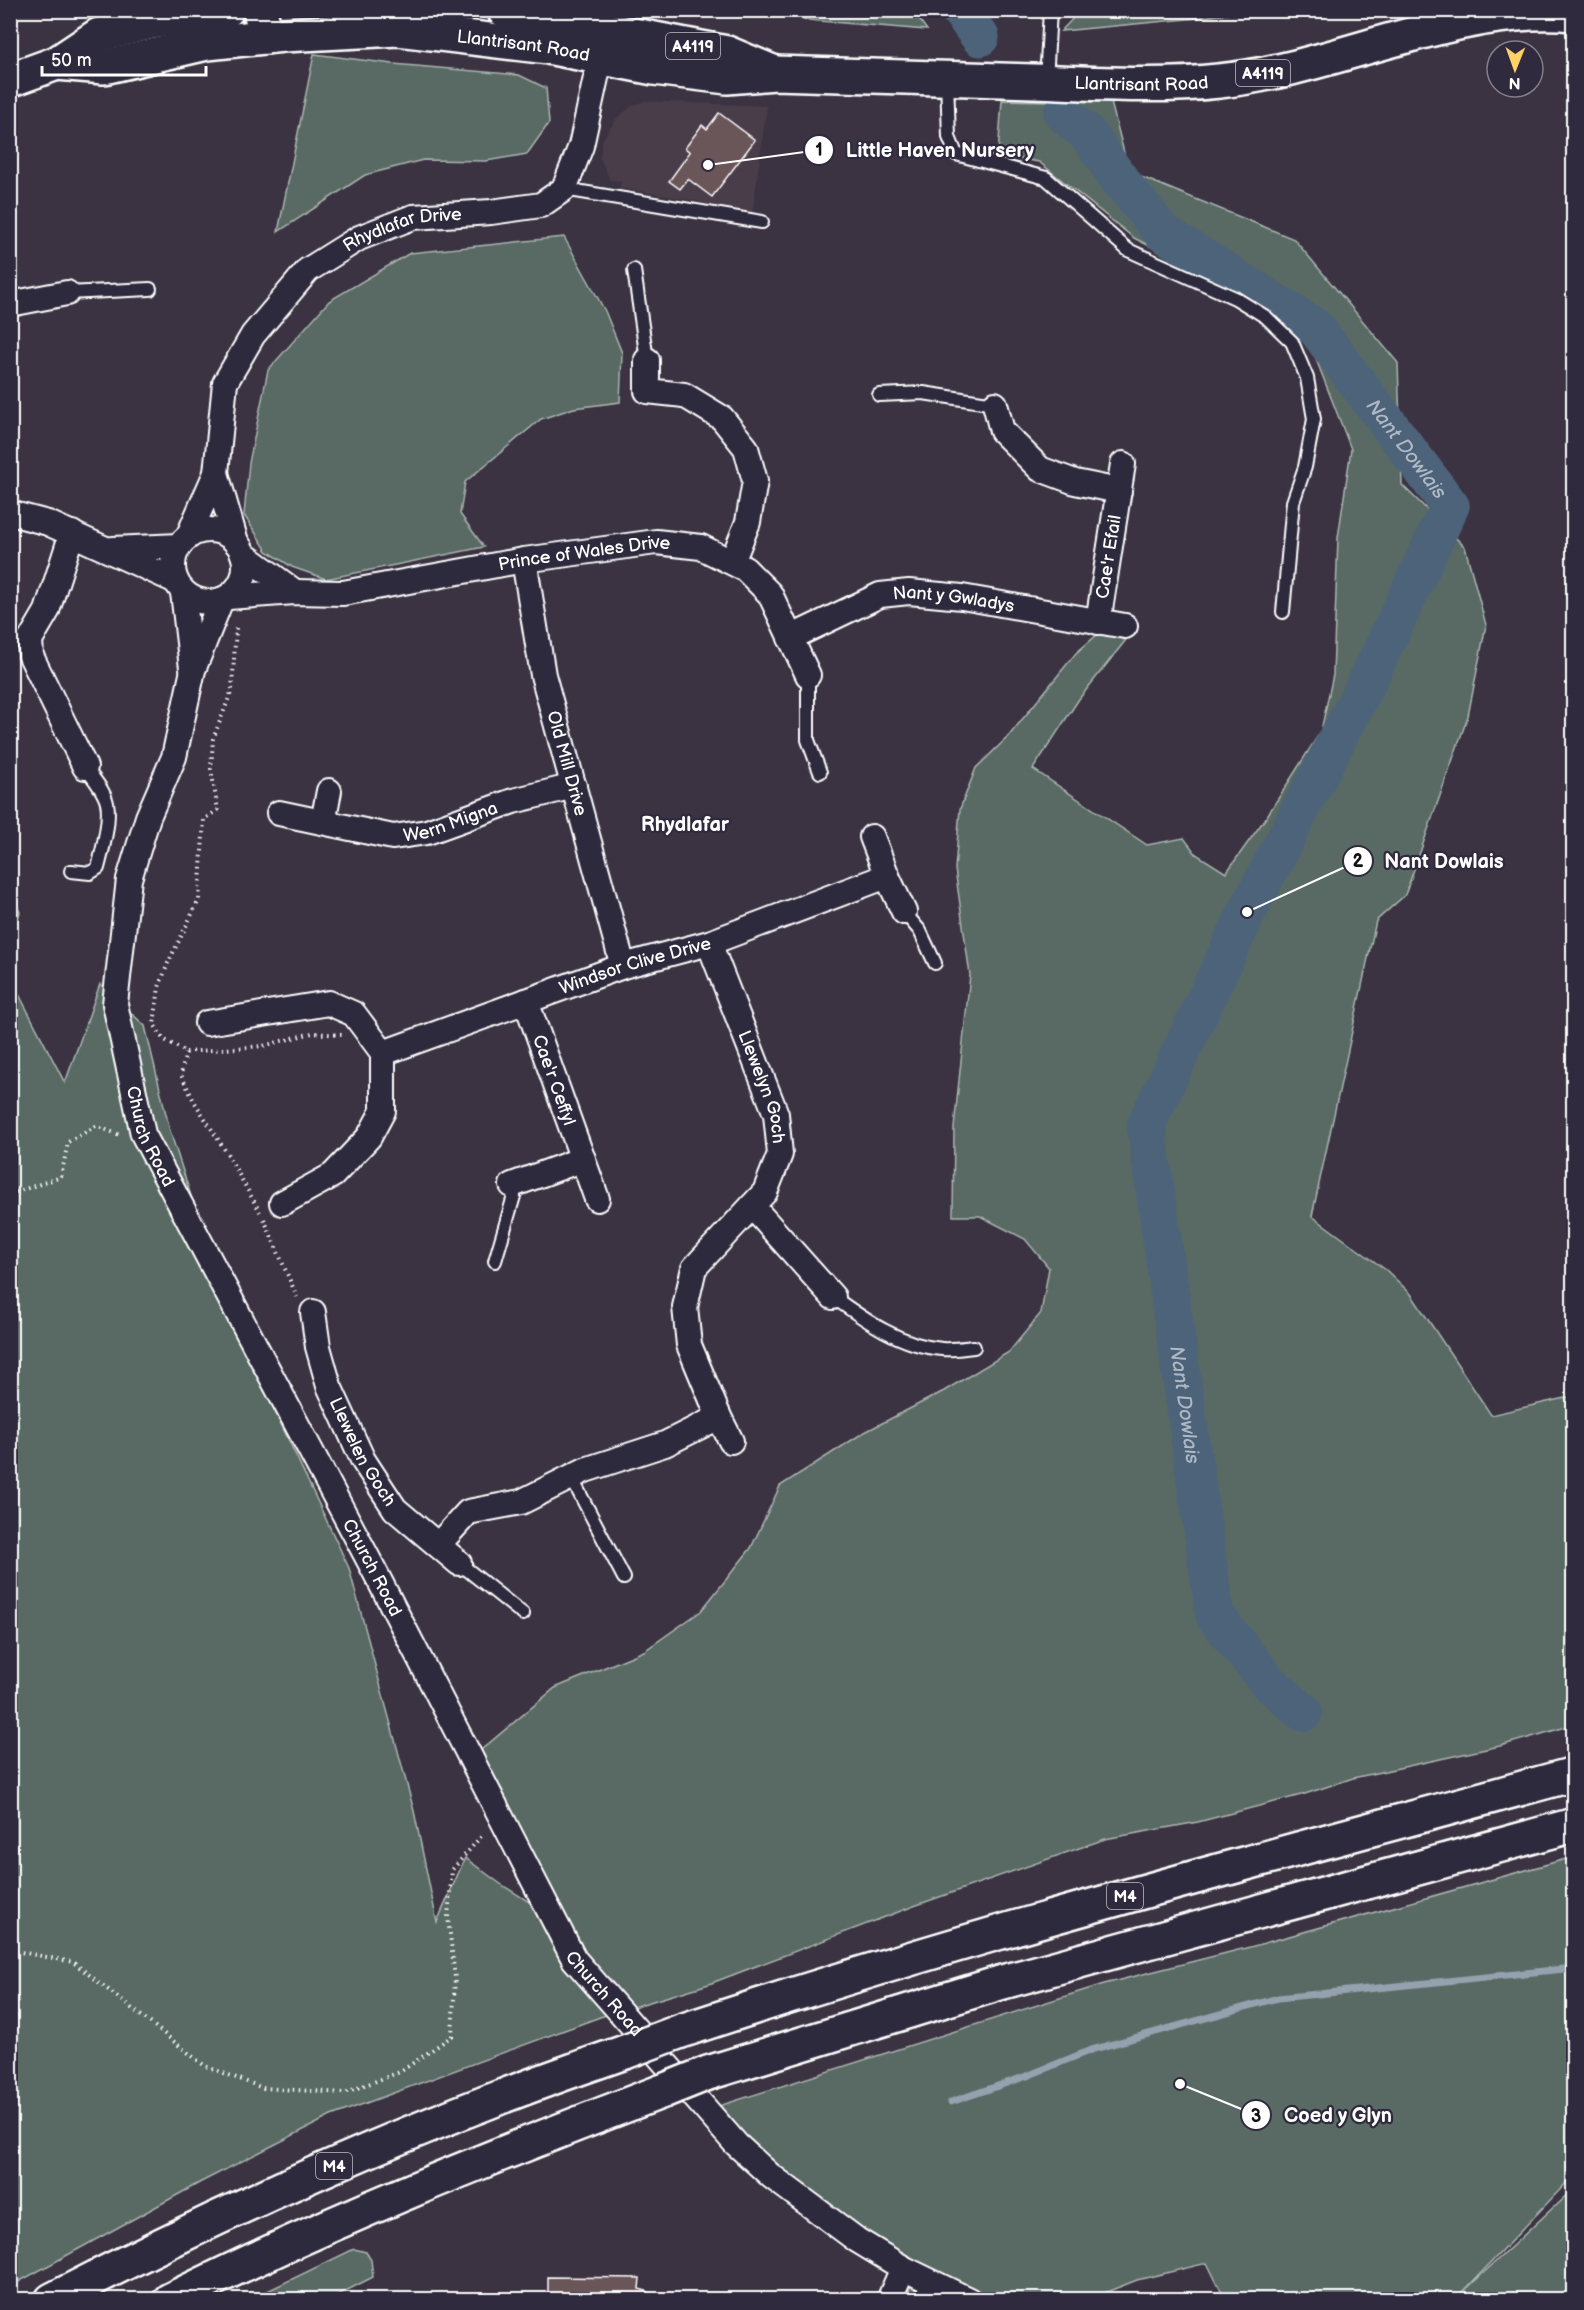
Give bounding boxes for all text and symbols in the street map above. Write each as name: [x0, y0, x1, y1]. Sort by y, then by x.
street label: Llantrisant Road: [456, 26, 592, 66]
road number: A4119: [666, 33, 720, 59]
scale bar: [42, 39, 206, 77]
north arrow: [1485, 39, 1545, 99]
text: 50 m: [51, 50, 92, 71]
road number: A4119: [1236, 60, 1290, 86]
street label: Llantrisant Road: [1074, 72, 1209, 96]
text: N: [1509, 73, 1521, 92]
callout: Little Haven Nursery: [804, 131, 1046, 169]
text: Little Haven Nursery: [846, 139, 1035, 163]
text: 1: [815, 140, 823, 161]
street label: Rhydlafar Drive: [339, 204, 463, 256]
water label: Nant Dowlais: [1361, 395, 1451, 504]
street label: Cae'r Efail: [1092, 514, 1126, 600]
street label: Prince of Wales Drive: [497, 532, 672, 575]
street label: Nant y Gwladys: [892, 582, 1016, 617]
street label: Old Mill Drive: [542, 709, 591, 818]
street label: Wern Migna: [402, 797, 501, 846]
district label: Rhydlafar: [641, 813, 730, 837]
callout: Nant Dowlais: [1343, 842, 1516, 880]
text: Nant Dowlais: [1384, 850, 1504, 874]
text: 2: [1353, 851, 1364, 872]
street label: Windsor Clive Drive: [557, 933, 714, 999]
street label: Llewelyn Goch: [733, 1028, 789, 1144]
street label: Cae'r Ceffyl: [528, 1032, 580, 1128]
street label: Church Road: [122, 1084, 179, 1190]
water label: Nant Dowlais: [1164, 1344, 1204, 1465]
street label: Llewelen Goch: [325, 1394, 400, 1510]
street label: Church Road: [338, 1516, 406, 1620]
road number: M4: [1107, 1883, 1143, 1909]
street label: Church Road: [561, 1948, 647, 2041]
callout: Coed y Glyn: [1241, 2096, 1404, 2134]
text: Coed y Glyn: [1284, 2104, 1392, 2128]
text: 3: [1251, 2106, 1261, 2127]
road number: M4: [316, 2153, 352, 2179]

